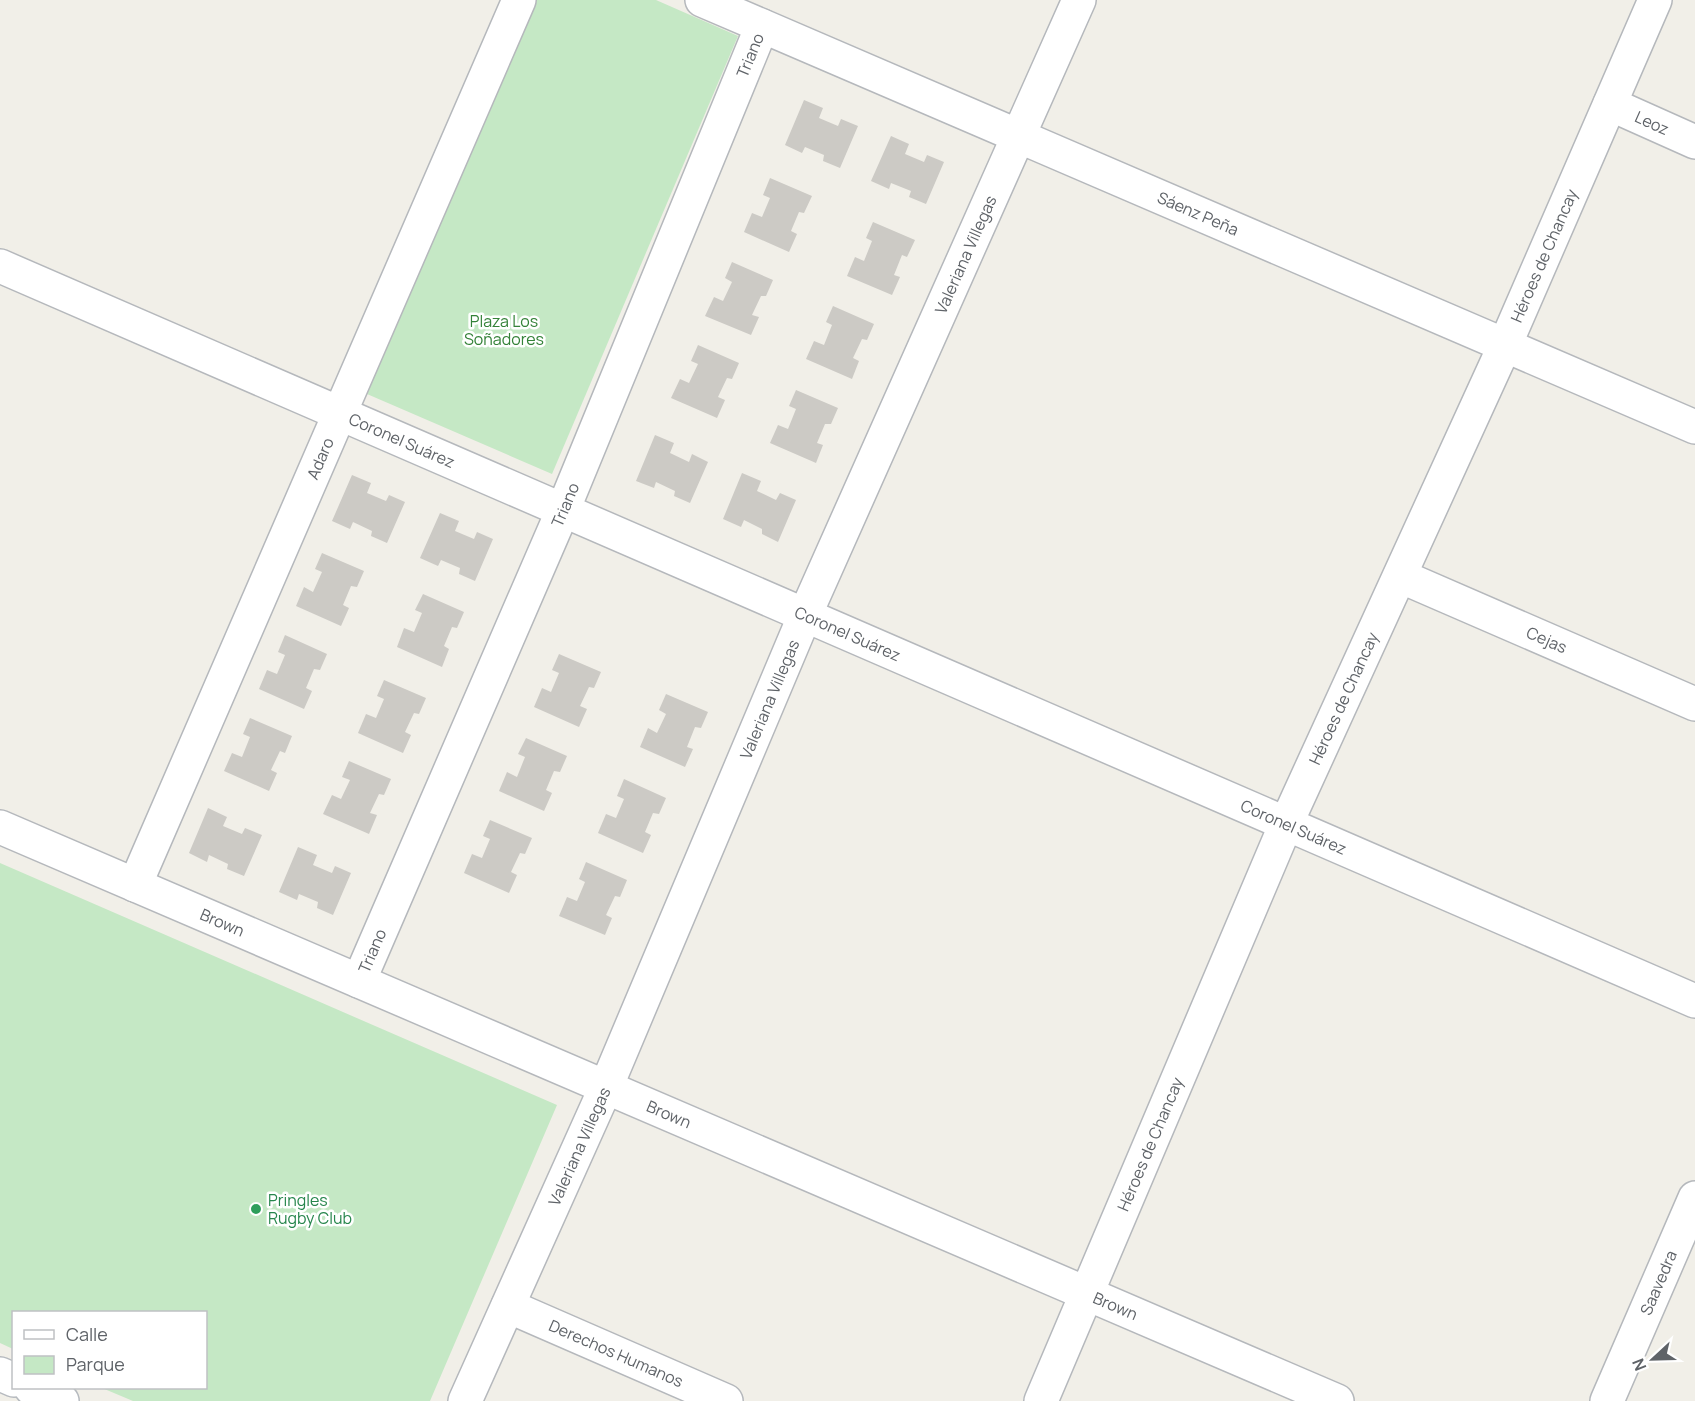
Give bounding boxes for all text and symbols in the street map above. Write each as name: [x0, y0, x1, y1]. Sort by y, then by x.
street label: Triano: [731, 30, 769, 81]
street label: Leoz: [1631, 106, 1673, 140]
street label: Héroes de Chancay: [1505, 185, 1583, 326]
street label: Sáenz Peña: [1154, 186, 1242, 241]
street label: Valeriana Villegas: [930, 192, 1002, 317]
park label: Plaza Los Soñadores: [464, 310, 544, 350]
street label: Coronel Suárez: [345, 408, 458, 473]
street label: Adaro: [301, 434, 339, 483]
street label: Triano: [546, 479, 584, 530]
street label: Coronel Suárez: [791, 601, 904, 666]
street label: Cejas: [1523, 621, 1570, 658]
street label: Héroes de Chancay: [1304, 628, 1383, 768]
street label: Valeriana Villegas: [735, 636, 804, 762]
street label: Coronel Suárez: [1237, 794, 1350, 860]
street label: Brown: [197, 903, 248, 942]
street label: Triano: [353, 925, 391, 976]
street label: Héroes de Chancay: [1112, 1073, 1188, 1214]
street label: Valeriana Villegas: [543, 1084, 615, 1209]
street label: Brown: [643, 1095, 695, 1133]
place label: Pringles Rugby Club: [268, 1189, 352, 1229]
marker: Pringles Rugby Club: [249, 1202, 263, 1216]
street label: Saavedra: [1635, 1247, 1682, 1318]
street label: Brown: [1090, 1287, 1141, 1325]
legend: [12, 1311, 207, 1389]
street label: Derechos Humanos: [545, 1314, 687, 1392]
text: Calle: [66, 1322, 108, 1346]
north arrow: [1623, 1329, 1683, 1389]
text: Parque: [66, 1352, 125, 1376]
text: N: [1627, 1355, 1651, 1374]

